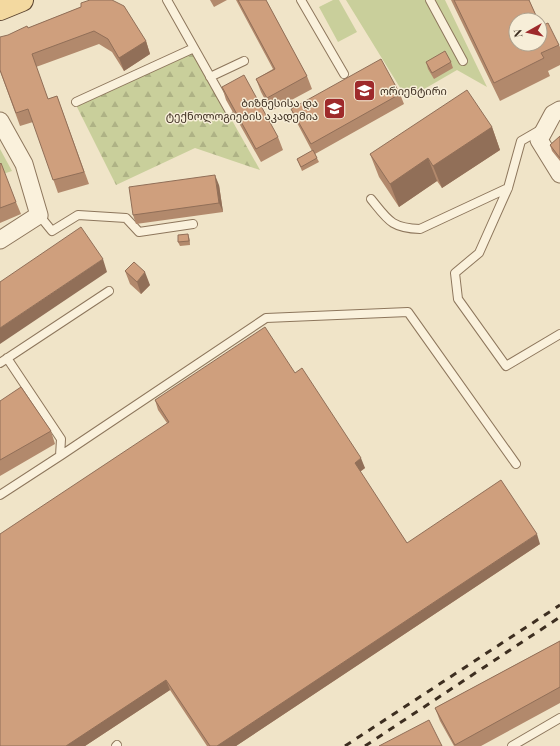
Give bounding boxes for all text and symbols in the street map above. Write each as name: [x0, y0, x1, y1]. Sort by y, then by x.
north arrow: [508, 12, 548, 52]
text: N: [510, 28, 526, 38]
school or university icon: ორიენტირი: [352, 78, 378, 104]
place label: ორიენტირი: [380, 83, 447, 98]
place label: ბიზნესისა და ტექნოლოგიების აკადემია: [166, 95, 318, 123]
school or university icon: ბიზნესისა და ტექნოლოგიების აკადემია: [321, 96, 347, 122]

